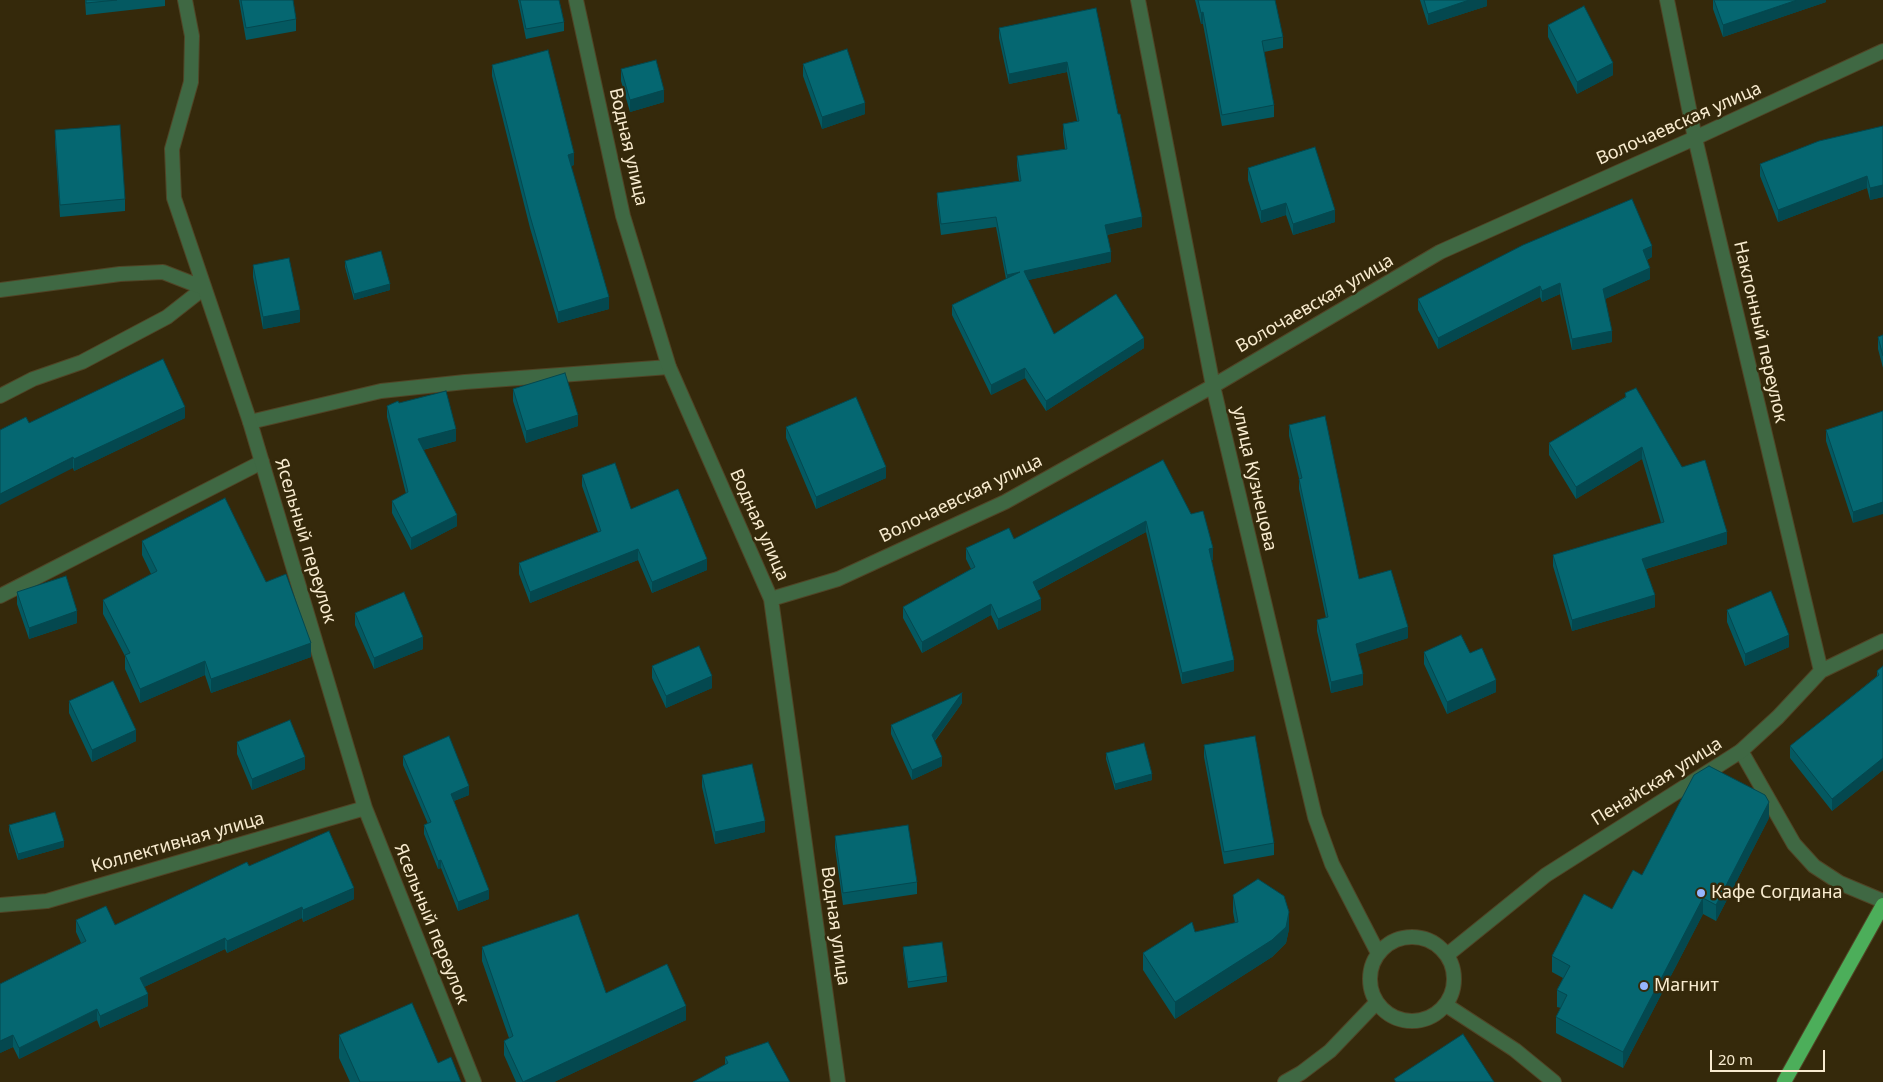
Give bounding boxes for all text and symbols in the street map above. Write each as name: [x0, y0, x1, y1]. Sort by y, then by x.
street label: Волочаевская улица: [1593, 78, 1765, 170]
street label: Водная улица: [604, 86, 652, 208]
street label: Наклонный переулок: [1729, 239, 1791, 425]
street label: Волочаевская улица: [1232, 250, 1398, 358]
street label: улица Кузнецова: [1227, 405, 1281, 553]
street label: Волочаевская улица: [876, 450, 1046, 548]
street label: Ясельный переулок: [270, 456, 340, 626]
street label: Водная улица: [725, 466, 793, 584]
street label: Пенайская улица: [1588, 733, 1726, 831]
street label: Коллективная улица: [89, 808, 267, 878]
street label: Ясельный переулок: [389, 841, 473, 1007]
street label: Водная улица: [816, 865, 854, 987]
place label: Кафе Согдиана: [1711, 882, 1842, 904]
marker: Кафе Согдиана: [1695, 887, 1707, 899]
place label: Магнит: [1654, 975, 1719, 997]
marker: Магнит: [1638, 980, 1650, 992]
scale bar: [1713, 1040, 1828, 1072]
text: 20 m: [1718, 1049, 1753, 1069]

